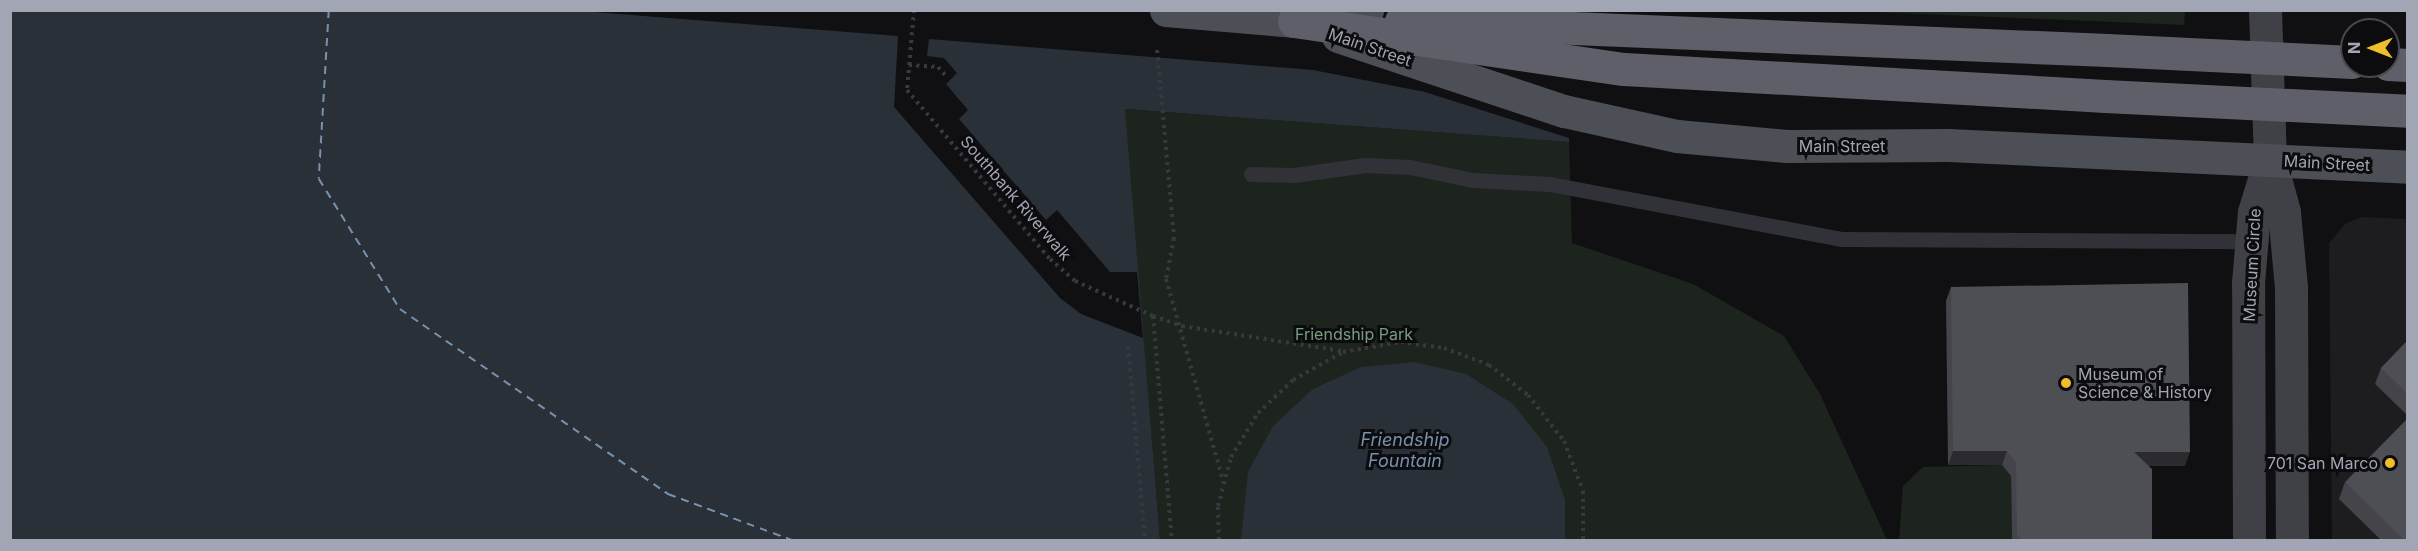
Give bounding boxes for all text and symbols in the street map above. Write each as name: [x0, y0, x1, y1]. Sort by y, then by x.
north arrow: [2340, 18, 2400, 78]
street label: Main Street: [1326, 24, 1414, 70]
text: N: [2344, 42, 2364, 54]
street label: Southbank Riverwalk: [957, 132, 1075, 264]
street label: Main Street: [1799, 136, 1885, 156]
street label: Main Street: [2283, 151, 2371, 175]
street label: Museum Circle: [2239, 208, 2265, 322]
park label: Friendship Park: [1295, 324, 1413, 344]
place label: Museum of Science & History: [2078, 364, 2212, 402]
marker: Museum of Science & History: [2059, 376, 2073, 390]
water label: Friendship Fountain: [1360, 430, 1450, 472]
place label: 701 San Marco: [2267, 453, 2378, 473]
marker: 701 San Marco: [2383, 456, 2397, 470]

